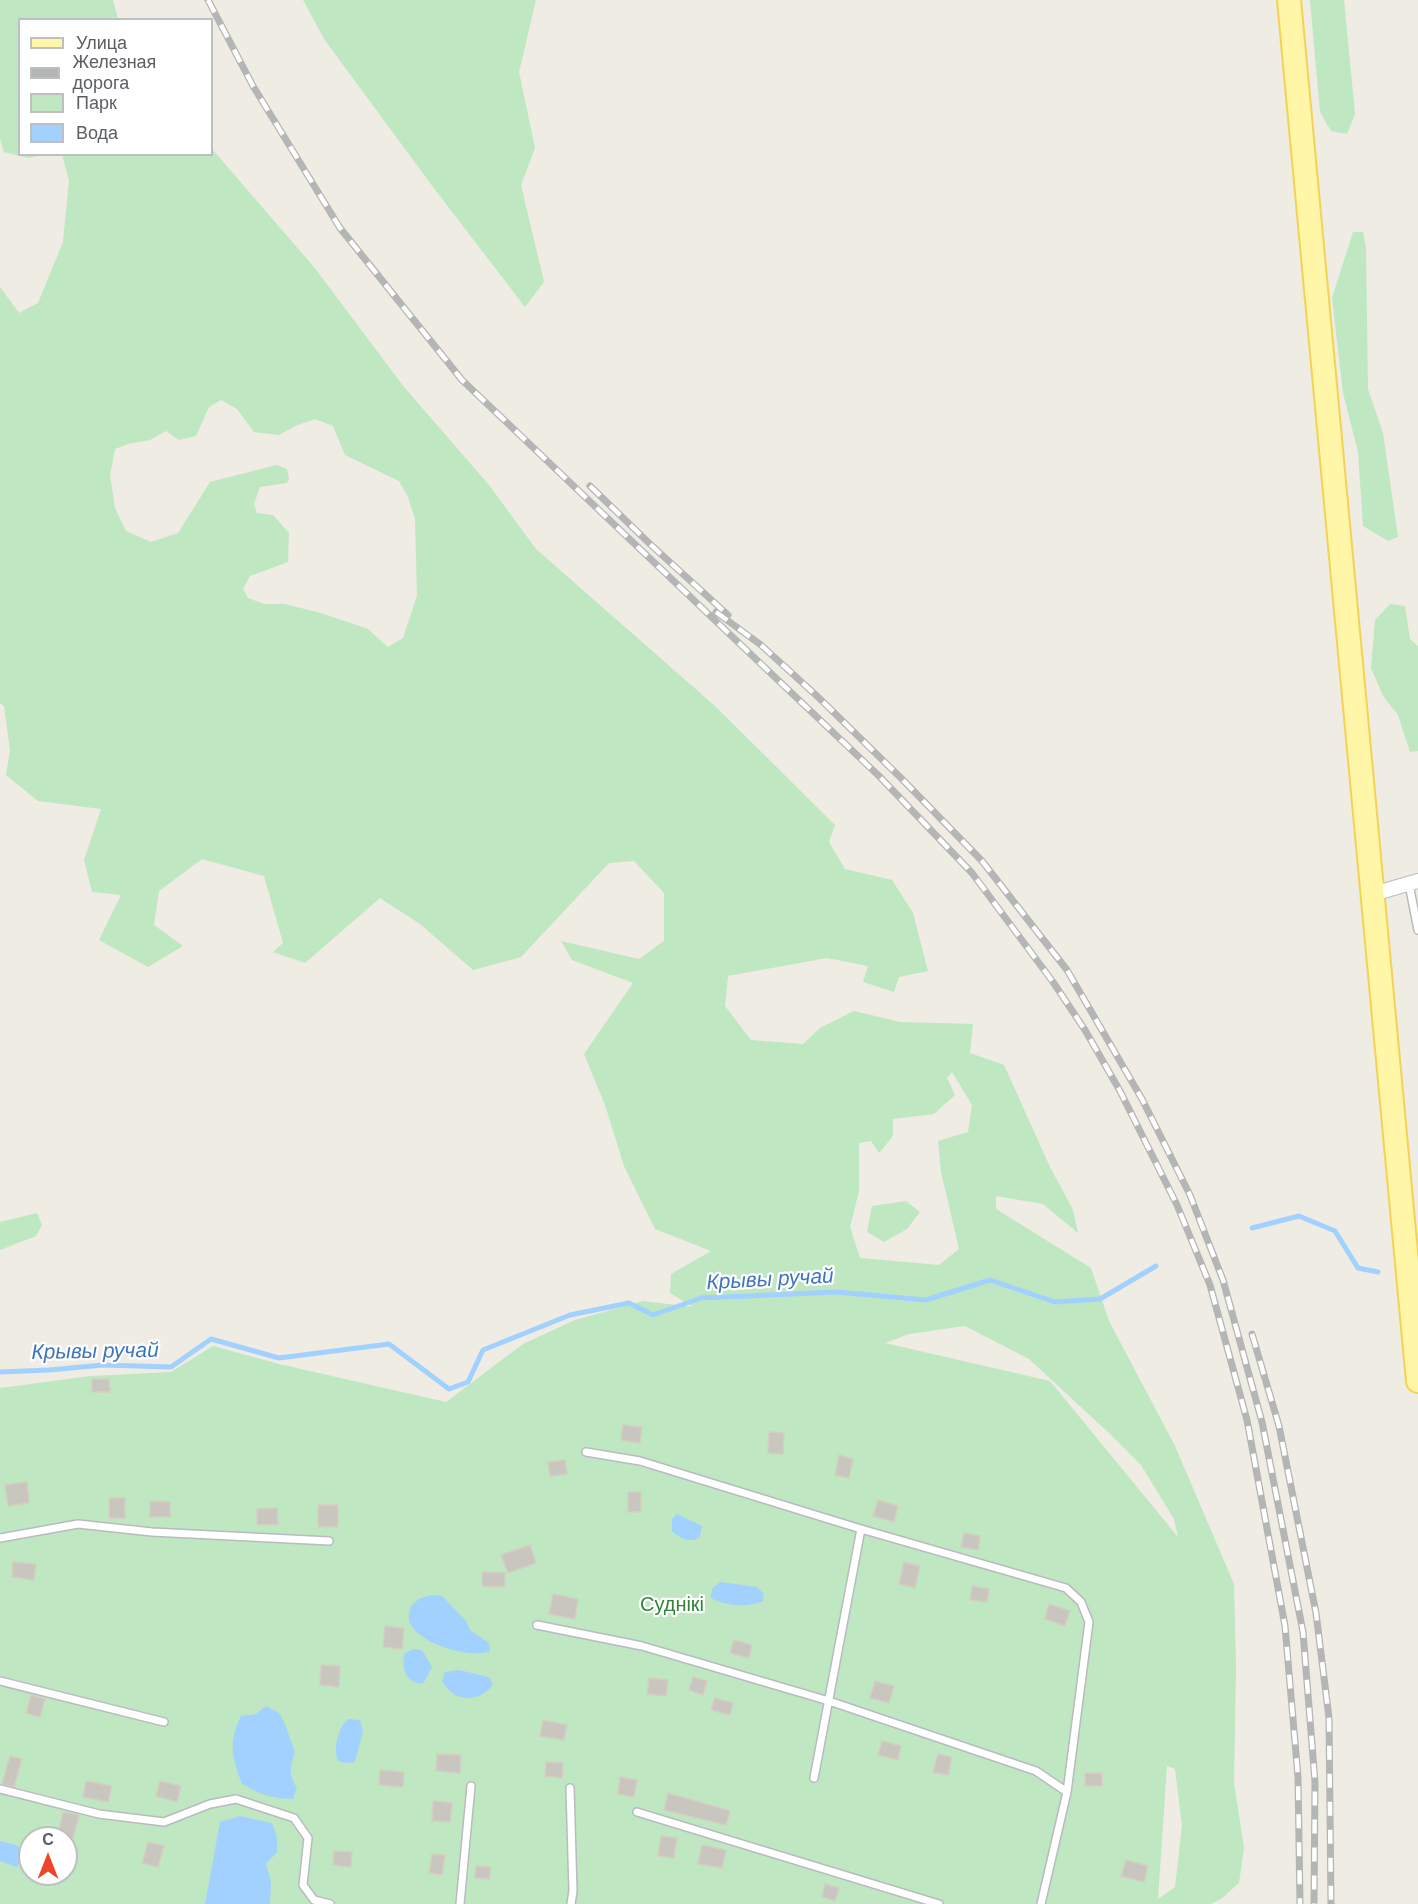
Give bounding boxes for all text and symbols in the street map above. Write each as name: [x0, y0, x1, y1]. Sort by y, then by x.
legend: [18, 18, 213, 156]
text: Улица: [76, 33, 127, 53]
text: Железная дорога: [72, 52, 156, 93]
text: Парк: [76, 93, 117, 113]
text: Вода: [76, 123, 118, 143]
water label: Крывы ручай: [706, 1264, 834, 1296]
water label: Крывы ручай: [31, 1338, 159, 1366]
park label: Суднікі: [640, 1593, 704, 1617]
north arrow: [18, 1826, 78, 1886]
text: С: [42, 1831, 54, 1848]

